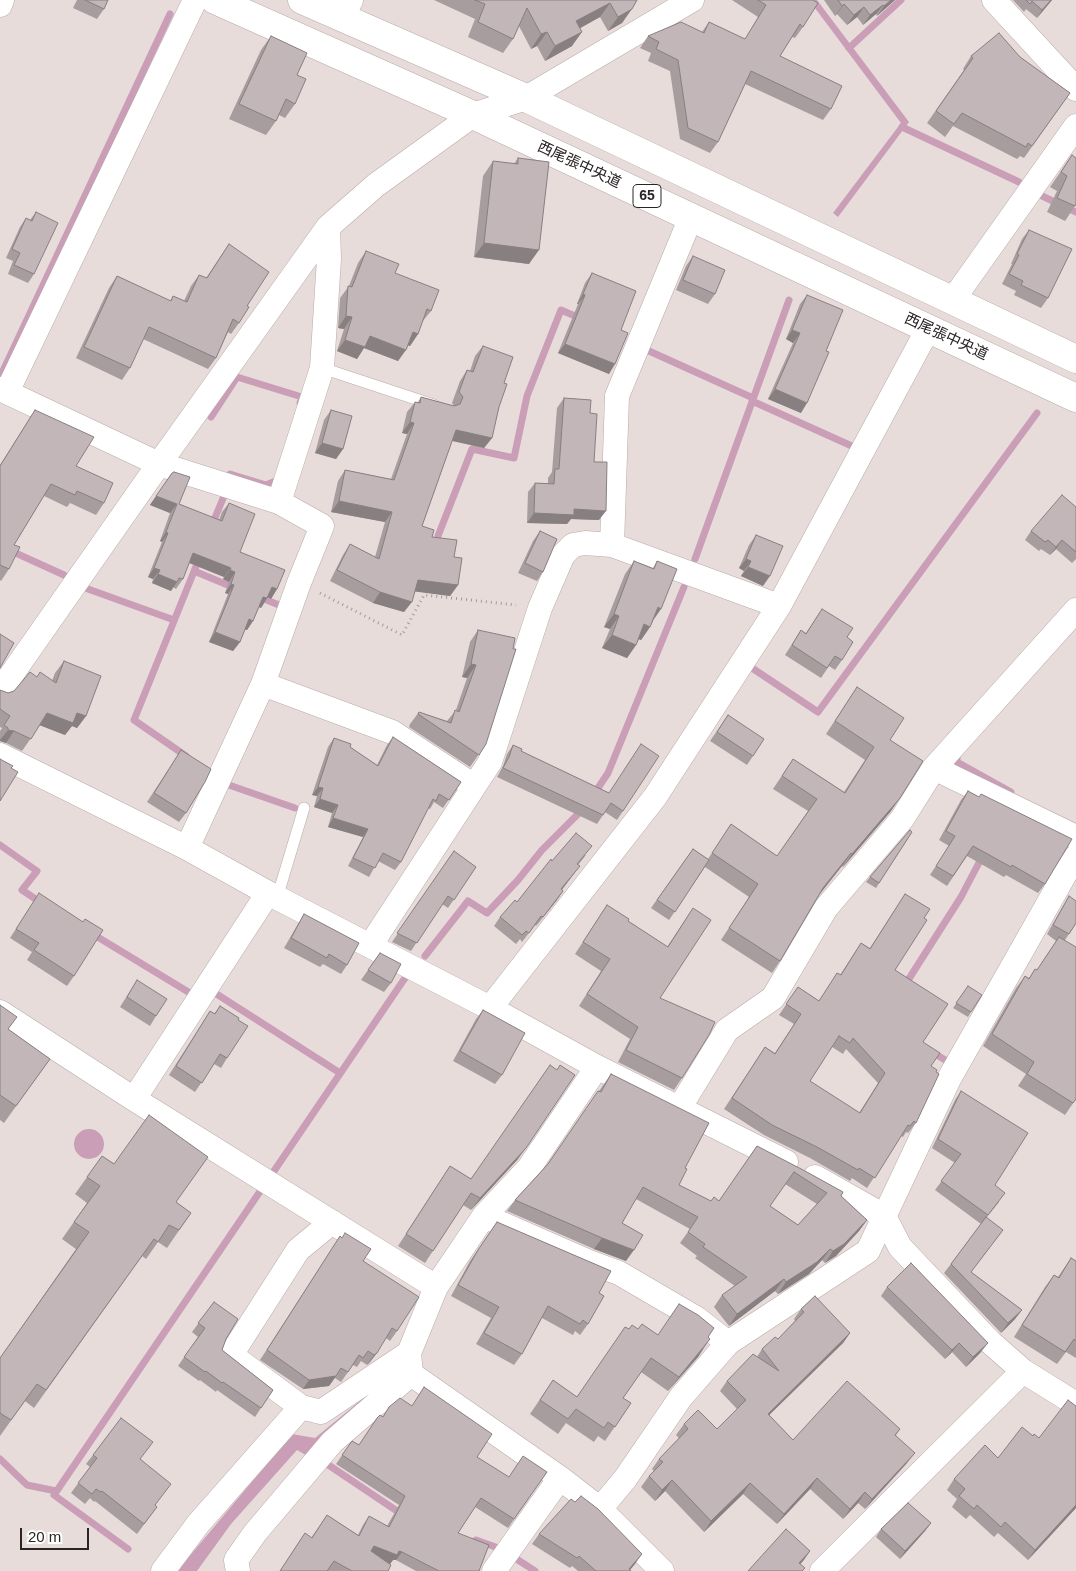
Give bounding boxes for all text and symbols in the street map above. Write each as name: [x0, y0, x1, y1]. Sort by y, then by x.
street label: 西尾張中央道: [534, 138, 624, 192]
road number: 65: [633, 185, 661, 208]
street label: 西尾張中央道: [901, 310, 991, 364]
scale bar: [22, 1518, 91, 1550]
text: 20 m: [28, 1528, 61, 1545]

